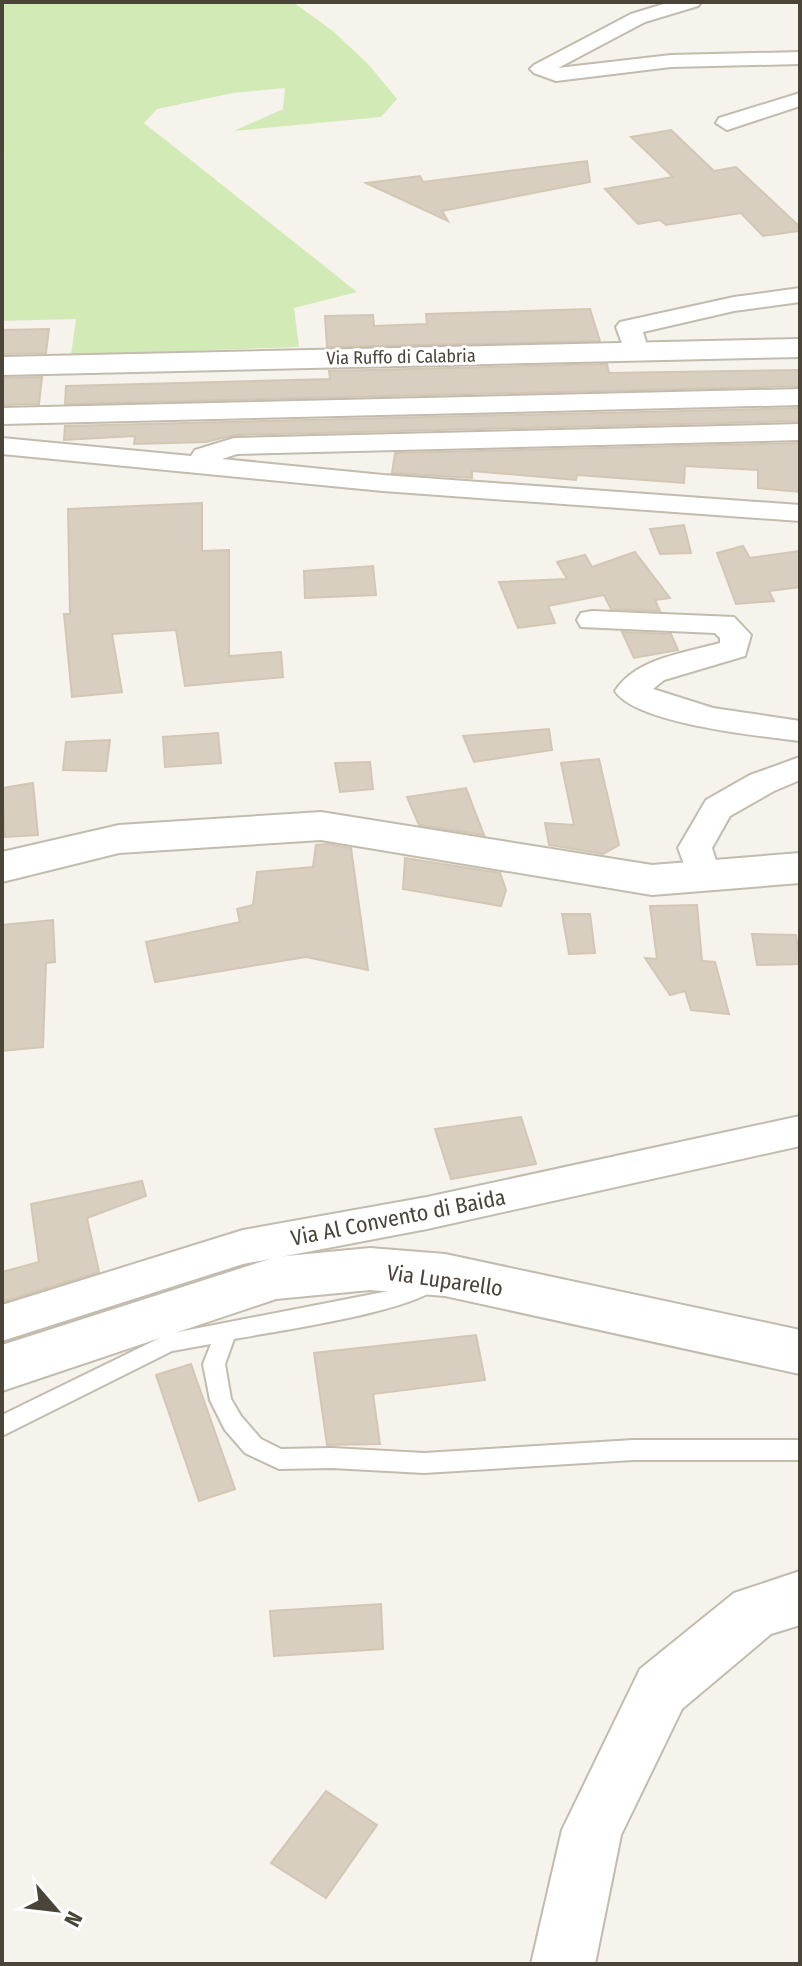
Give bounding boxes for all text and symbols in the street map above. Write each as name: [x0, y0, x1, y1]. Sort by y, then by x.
street label: Via Ruffo di Calabria: [326, 345, 476, 369]
street label: Via Al Convento di Baida: [288, 1183, 508, 1252]
street label: Via Luparello: [385, 1259, 505, 1302]
north arrow: [16, 1870, 96, 1950]
text: N: [58, 1907, 88, 1931]

